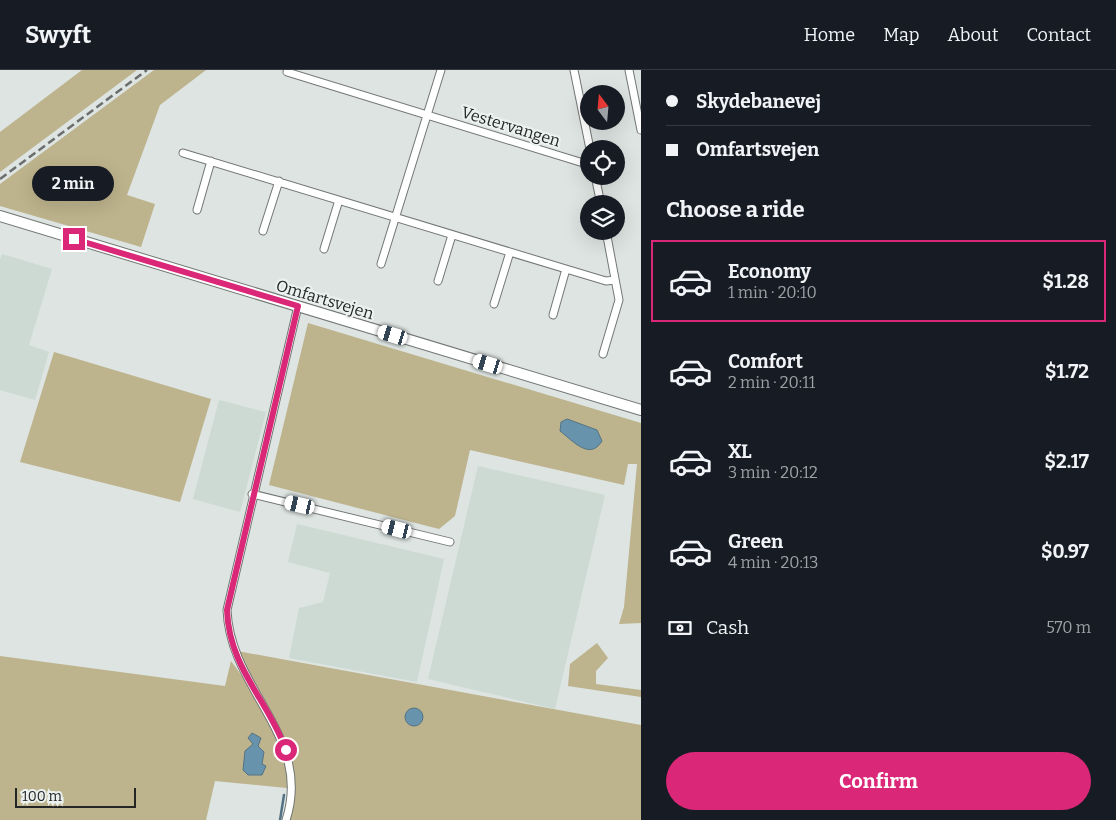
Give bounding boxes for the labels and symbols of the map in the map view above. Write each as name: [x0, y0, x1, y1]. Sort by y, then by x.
north arrow: [580, 85, 625, 130]
street label: Vestervangen: [459, 102, 563, 151]
callout: 2 min: [33, 166, 115, 202]
route end: [63, 228, 85, 250]
street label: Omfartsvejen: [274, 276, 376, 323]
car: [376, 323, 409, 347]
car: [471, 352, 504, 376]
car: [283, 494, 316, 516]
car: [380, 518, 413, 540]
route start: [275, 739, 297, 761]
scale bar: [15, 785, 136, 808]

